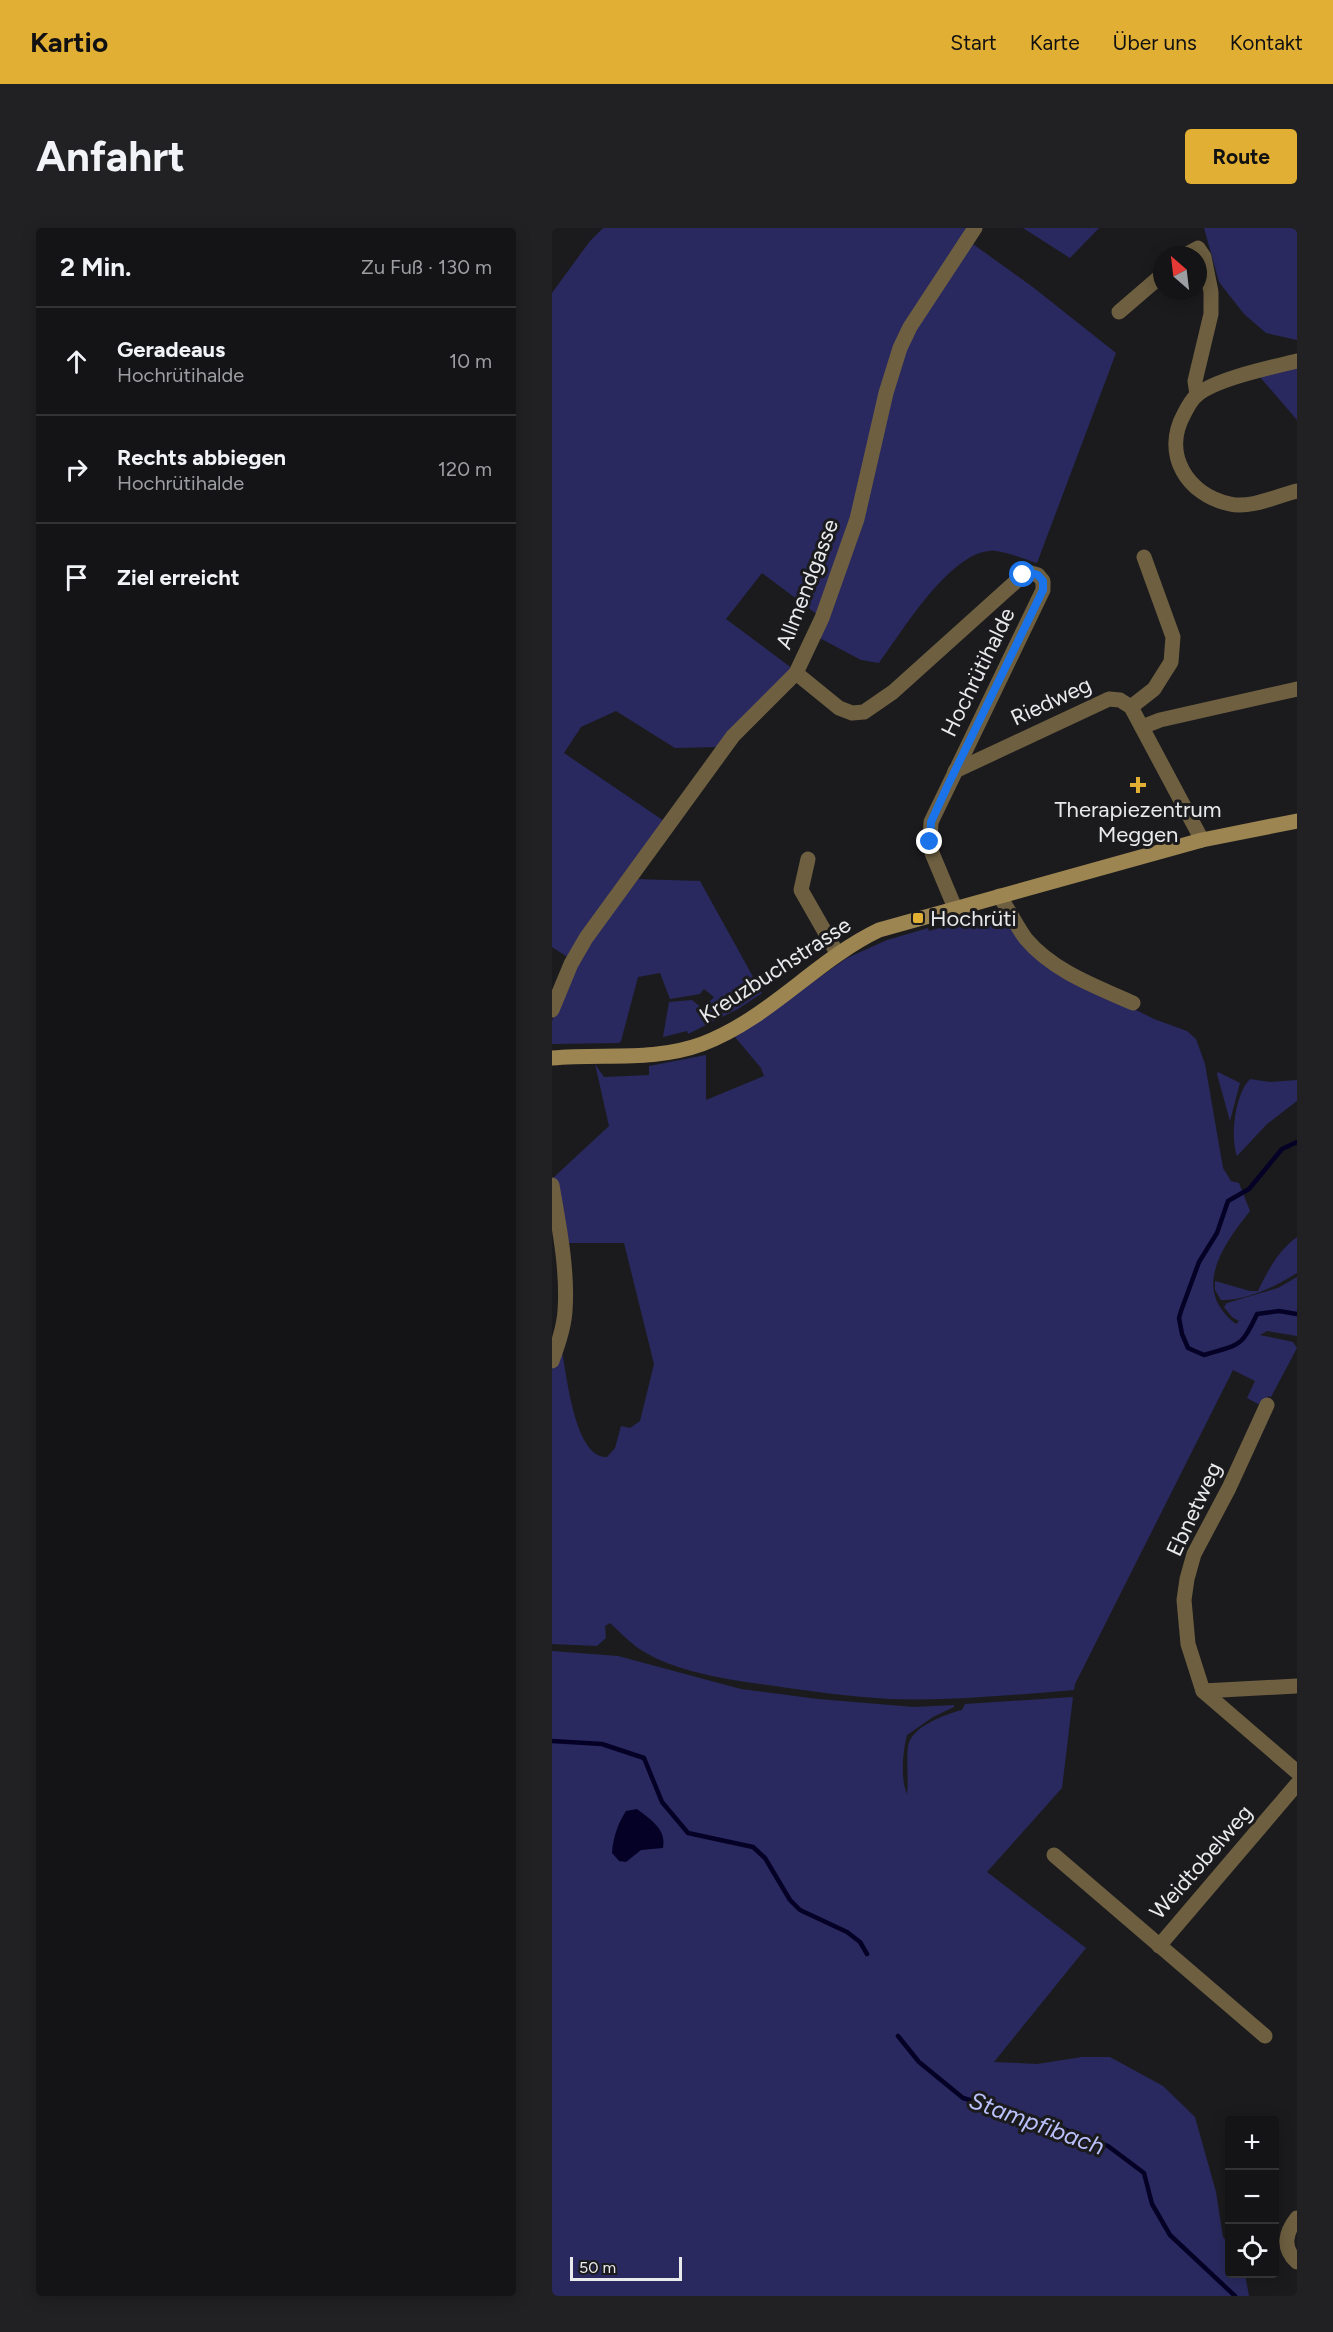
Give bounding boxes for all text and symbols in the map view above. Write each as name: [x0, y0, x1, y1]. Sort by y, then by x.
text: Kartio: [30, 25, 108, 59]
text: Start: [950, 30, 997, 55]
text: Karte: [1030, 30, 1080, 55]
text: Über uns: [1113, 30, 1197, 55]
text: Kontakt: [1230, 30, 1303, 55]
button: Route: [1185, 129, 1297, 184]
text: Anfahrt: [36, 131, 185, 182]
north arrow: [1153, 246, 1207, 300]
text: 2 Min.: [60, 251, 132, 283]
text: Zu Fuß · 130 m: [361, 255, 492, 279]
text: Geradeaus: [117, 336, 225, 363]
icon: ahead: [60, 345, 93, 378]
text: 10 m: [449, 349, 492, 373]
text: Hochrütihalde: [117, 363, 244, 387]
text: Rechts abbiegen: [117, 444, 286, 471]
icon: right: [60, 453, 93, 486]
text: 120 m: [438, 457, 492, 481]
text: Hochrütihalde: [117, 471, 244, 495]
street label: Allmendgasse: [770, 515, 844, 653]
icon: arrive: [60, 561, 93, 594]
route start: [1009, 561, 1035, 587]
text: Ziel erreicht: [117, 564, 240, 591]
street label: Hochrütihalde: [935, 603, 1021, 741]
street label: Riedweg: [1006, 671, 1096, 731]
marker: Therapiezentrum Meggen: [1129, 776, 1147, 794]
place label: Therapiezentrum Meggen: [1054, 796, 1222, 848]
route end: [916, 828, 942, 854]
place label: Hochrüti: [930, 905, 1017, 932]
street label: Kreuzbuchstrasse: [694, 911, 856, 1029]
marker: Hochrüti: [911, 911, 925, 925]
street label: Ebnetweg: [1161, 1458, 1227, 1560]
street label: Weidtobelweg: [1144, 1799, 1258, 1925]
water label: Stampfibach: [965, 2085, 1109, 2161]
map controls: [1225, 2116, 1279, 2278]
button: +: [1225, 2116, 1279, 2170]
button: −: [1225, 2170, 1279, 2224]
button: locate: [1225, 2224, 1279, 2278]
scale bar: [570, 2254, 682, 2282]
text: 50 m: [579, 2258, 616, 2277]

